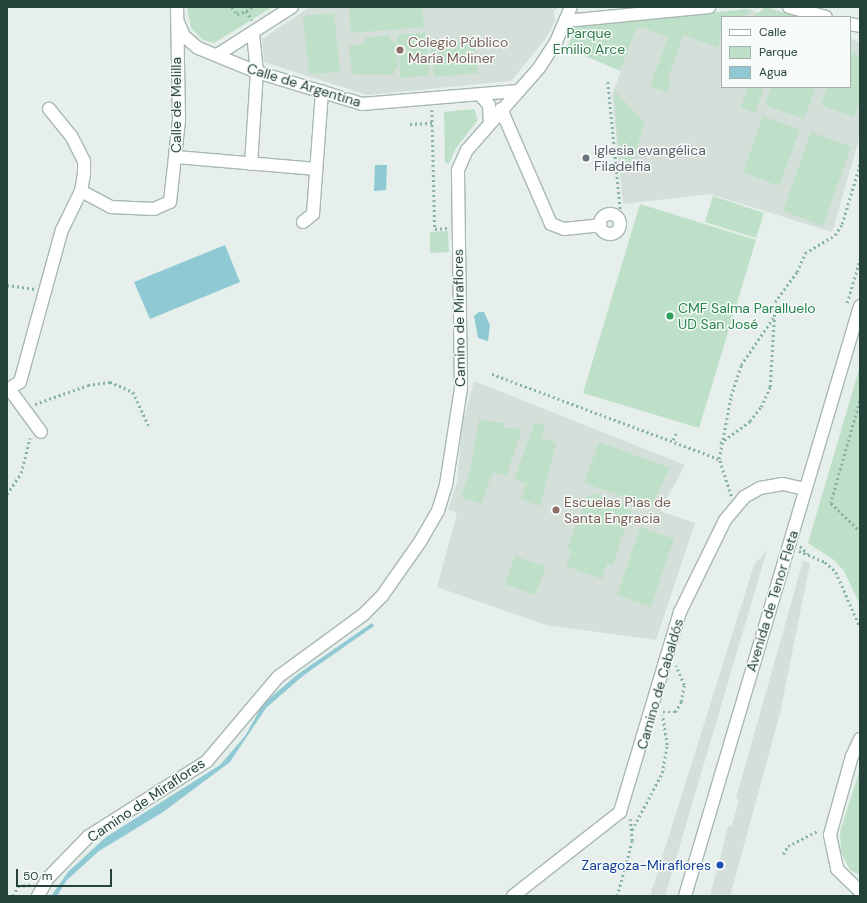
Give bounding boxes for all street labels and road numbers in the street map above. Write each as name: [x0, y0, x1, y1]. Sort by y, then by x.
street label: Calle de Melilla: [168, 57, 184, 153]
street label: Calle de Argentina: [245, 60, 363, 110]
street label: Camino de Miraflores: [449, 249, 469, 387]
street label: Avenida de Tenor Fleta: [743, 528, 801, 674]
street label: Camino de Cabaldós: [633, 617, 687, 751]
street label: Camino de Miraflores: [84, 754, 208, 846]

